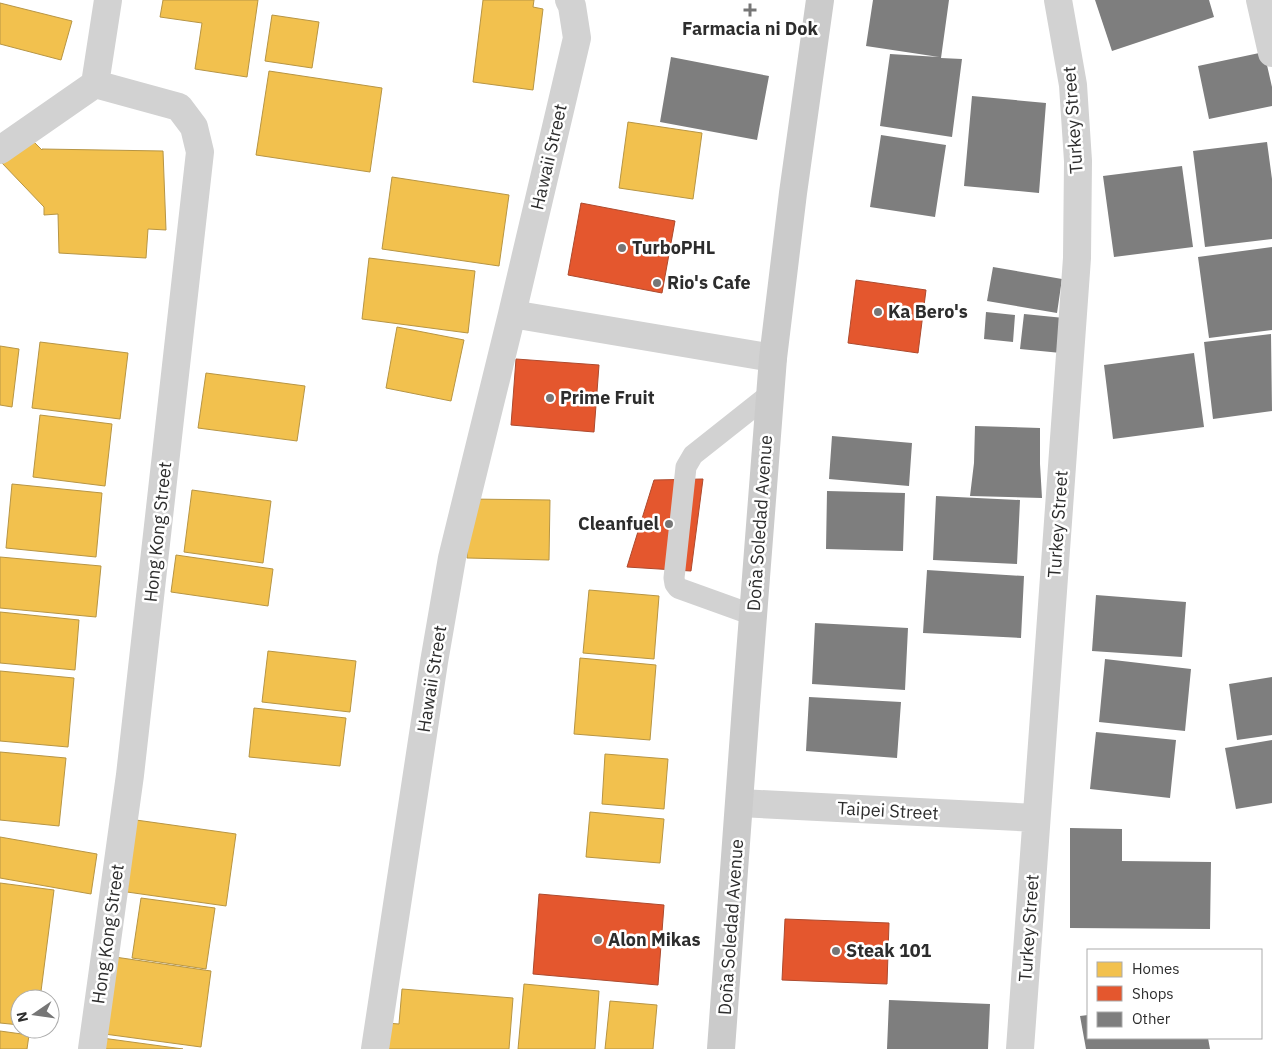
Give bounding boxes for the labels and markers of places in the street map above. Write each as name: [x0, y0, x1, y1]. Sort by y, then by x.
marker: Farmacia ni Dok: [744, 4, 756, 16]
place label: Farmacia ni Dok: [682, 17, 819, 40]
place label: TurboPHL: [632, 236, 715, 259]
marker: TurboPHL: [616, 242, 628, 254]
place label: Rio's Cafe: [667, 271, 751, 294]
marker: Rio's Cafe: [651, 277, 663, 289]
place label: Ka Bero's: [888, 300, 968, 323]
marker: Ka Bero's: [872, 306, 884, 318]
place label: Prime Fruit: [560, 386, 655, 409]
marker: Prime Fruit: [544, 392, 556, 404]
place label: Cleanfuel: [578, 512, 660, 535]
marker: Cleanfuel: [663, 518, 675, 530]
place label: Alon Mikas: [608, 928, 701, 951]
marker: Alon Mikas: [592, 934, 604, 946]
place label: Steak 101: [846, 939, 932, 962]
marker: Steak 101: [830, 945, 842, 957]

